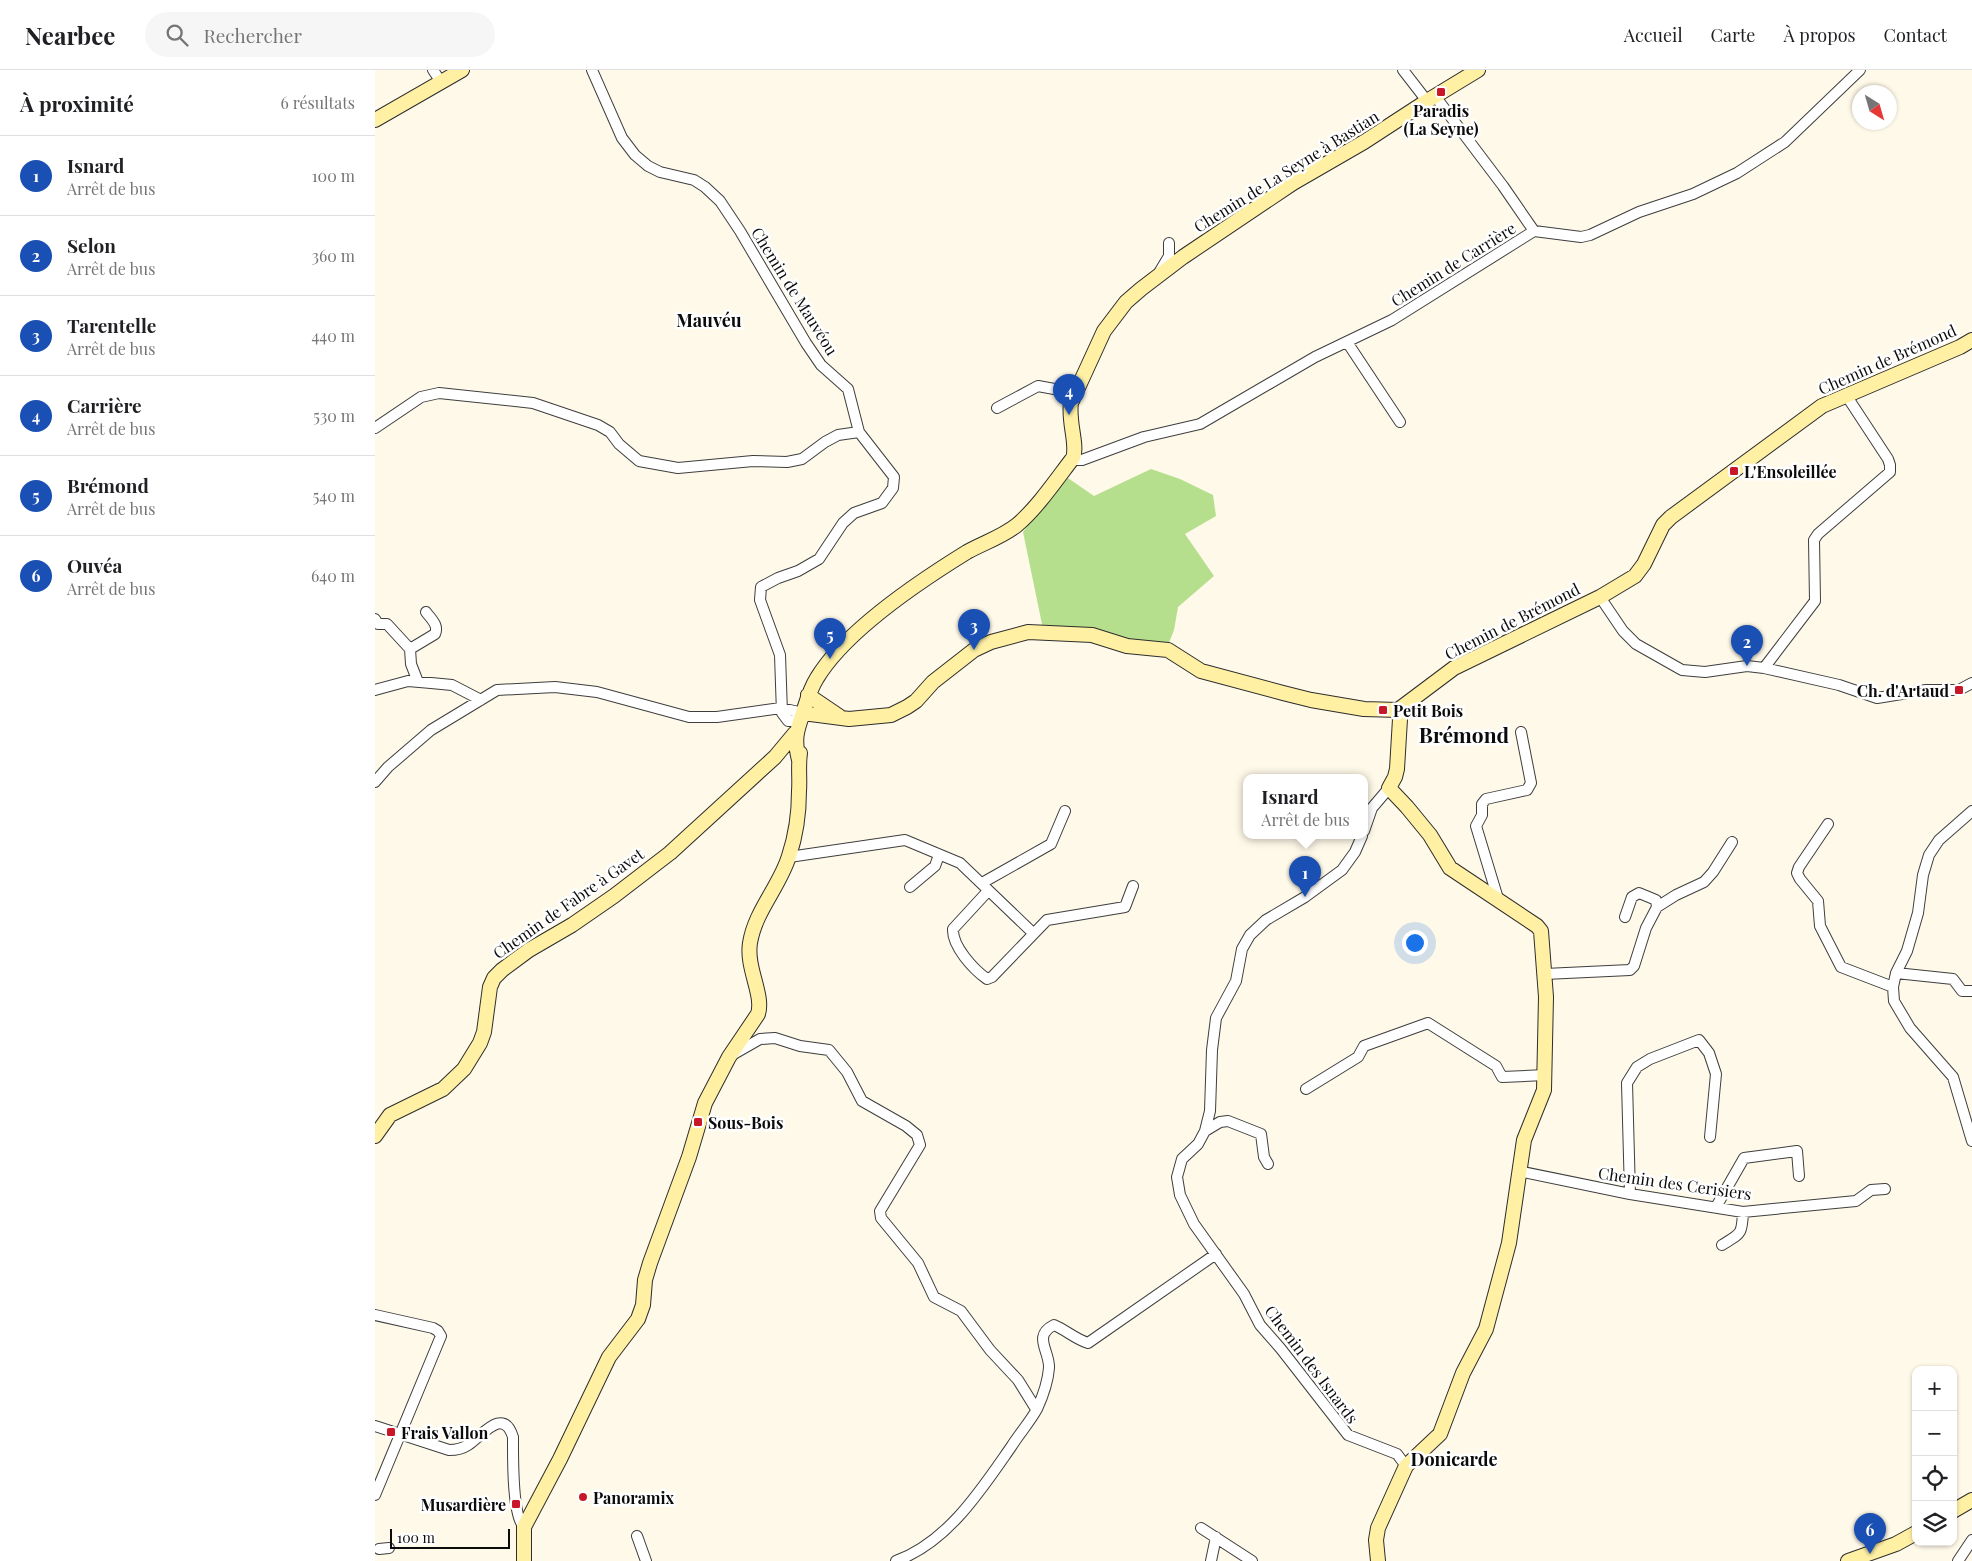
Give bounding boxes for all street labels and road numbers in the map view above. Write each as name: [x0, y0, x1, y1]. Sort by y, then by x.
street label: Chemin de La Seyne à Bastian: [1189, 105, 1383, 237]
street label: Chemin de Carrière: [1387, 217, 1519, 311]
street label: Chemin de Mauvéou: [747, 223, 843, 359]
street label: Chemin de Brémond: [1815, 319, 1959, 399]
street label: Chemin de Brémond: [1441, 578, 1583, 664]
street label: Chemin de Fabre à Gavet: [489, 843, 648, 963]
street label: Chemin des Cerisiers: [1597, 1162, 1753, 1204]
street label: Chemin des Isnards: [1261, 1301, 1363, 1427]

